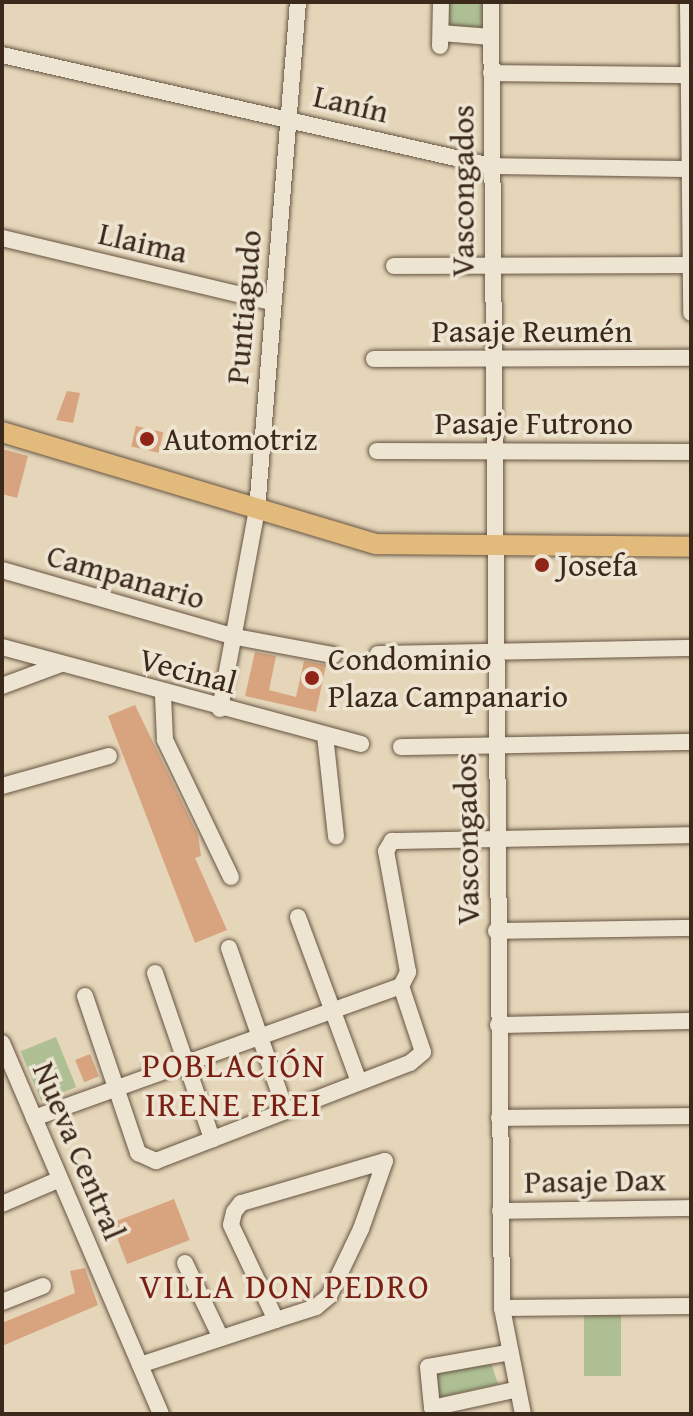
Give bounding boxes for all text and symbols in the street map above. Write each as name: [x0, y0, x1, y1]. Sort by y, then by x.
street label: Lanín: [310, 77, 392, 131]
street label: Vascongados: [444, 105, 482, 277]
street label: Llaima: [95, 214, 191, 272]
street label: Puntiagudo: [218, 228, 270, 386]
street label: Pasaje Reumén: [432, 312, 632, 350]
street label: Pasaje Futrono: [435, 404, 633, 442]
place label: Automotriz: [163, 420, 317, 458]
marker: Automotriz: [138, 430, 156, 448]
street label: Campanario: [43, 536, 209, 618]
place label: Josefa: [558, 546, 638, 584]
marker: Josefa: [533, 556, 551, 574]
street label: Vecinal: [135, 640, 241, 702]
place label: Condominio Plaza Campanario: [328, 641, 568, 716]
marker: Condominio Plaza Campanario: [303, 669, 321, 687]
street label: Vascongados: [446, 752, 488, 926]
district label: POBLACIÓN IRENE FREI: [142, 1044, 326, 1124]
street label: Nueva Central: [24, 1056, 134, 1246]
street label: Pasaje Dax: [524, 1161, 666, 1201]
district label: VILLA DON PEDRO: [139, 1266, 431, 1306]

